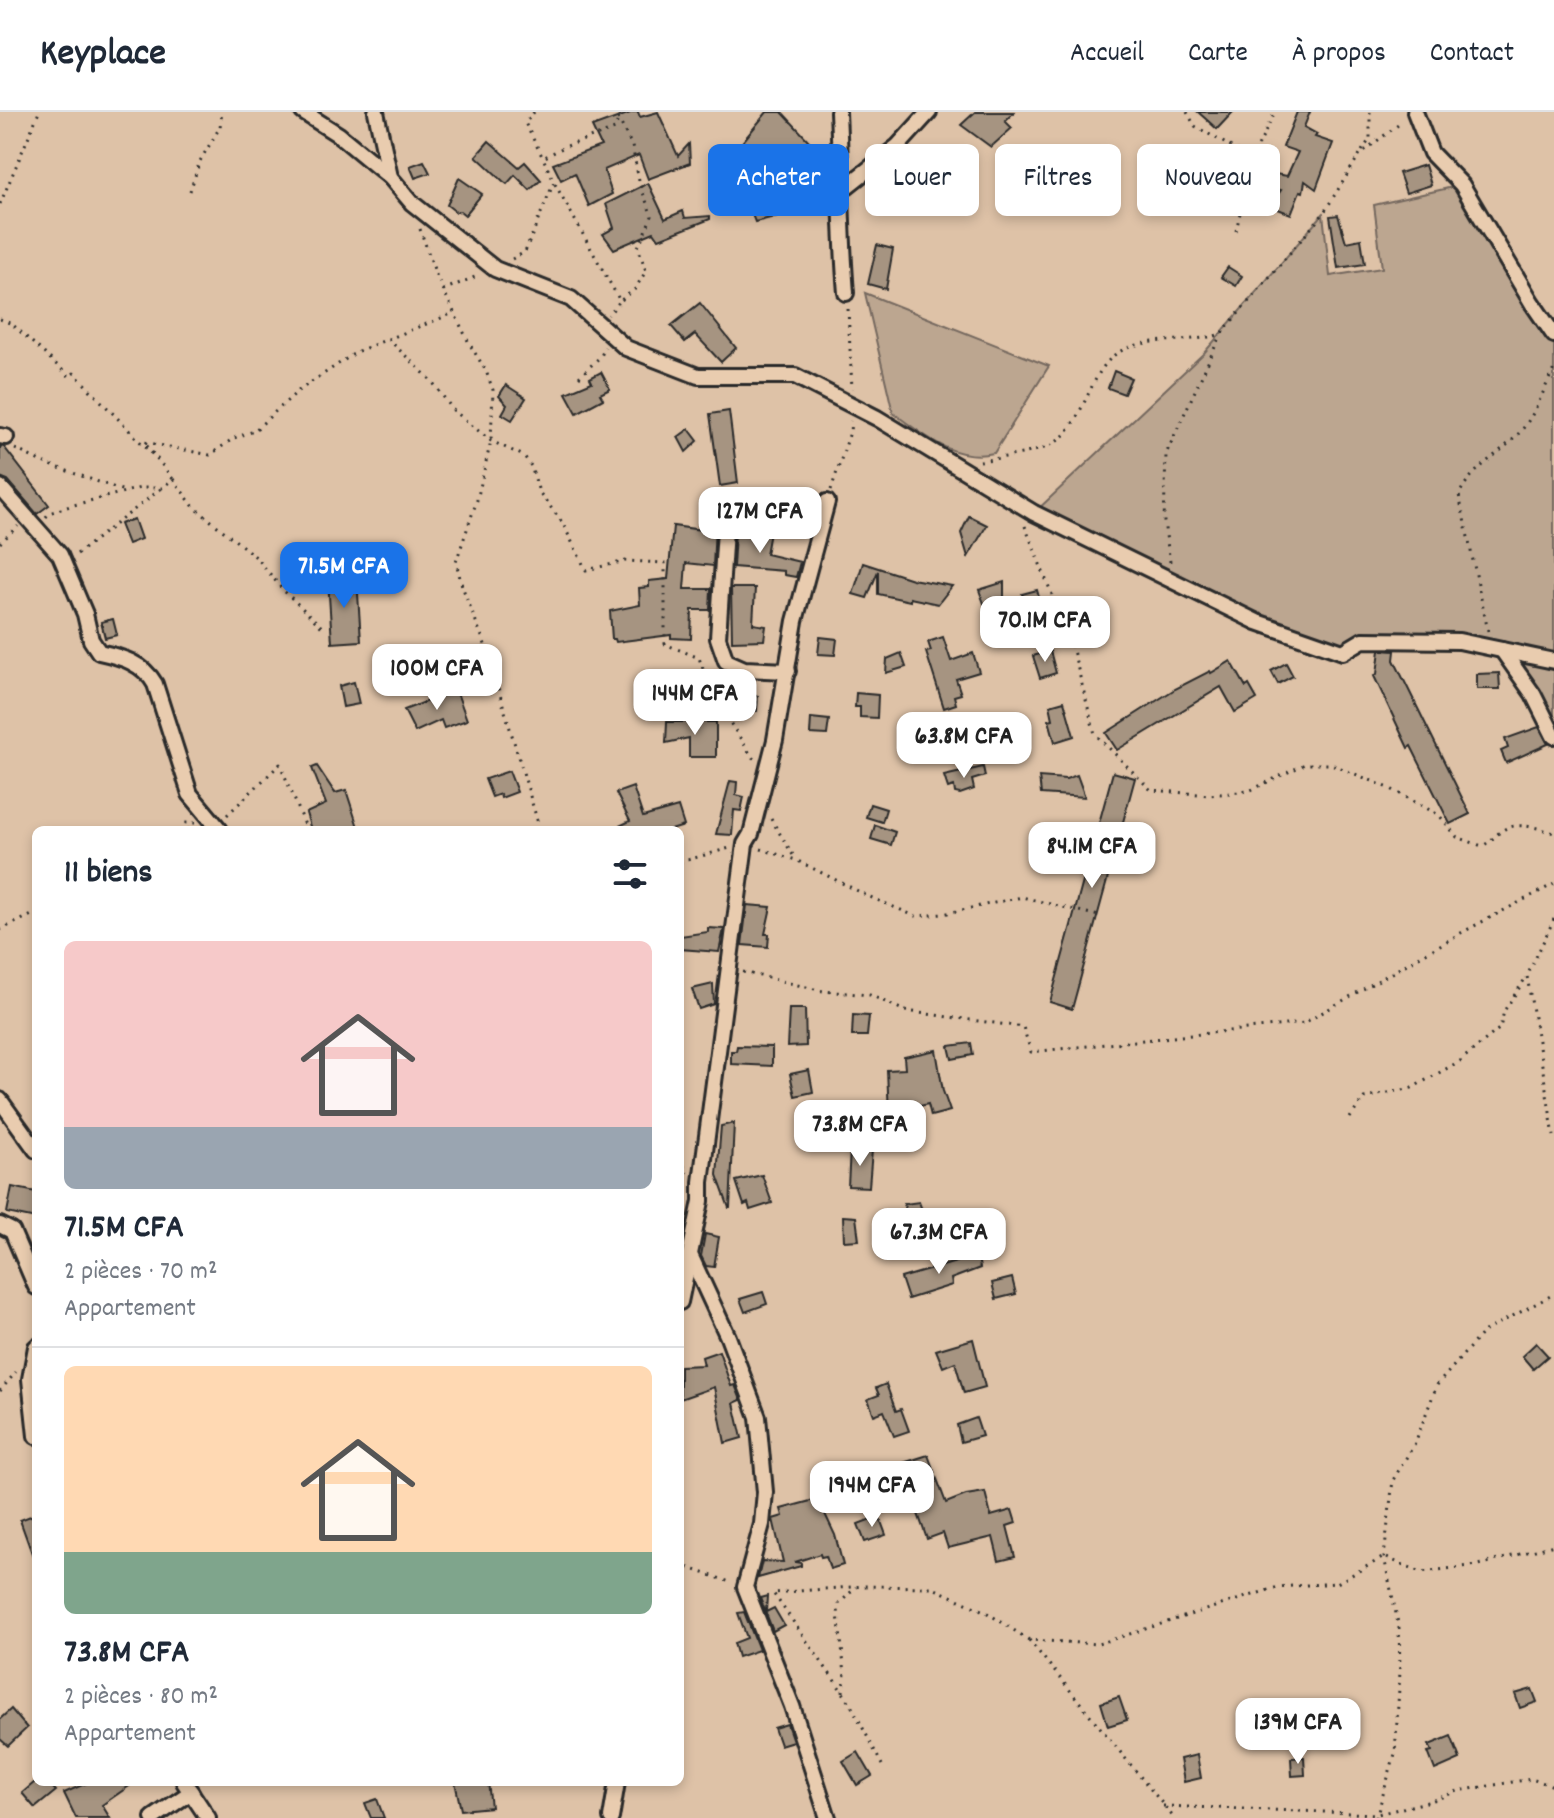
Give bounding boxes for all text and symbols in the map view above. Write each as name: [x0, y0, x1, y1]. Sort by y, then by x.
text: Keyplace: [40, 28, 166, 83]
text: Accueil: [1070, 35, 1144, 75]
text: Carte: [1188, 35, 1248, 75]
text: À propos: [1292, 35, 1386, 75]
text: Contact: [1430, 35, 1514, 75]
chip: Acheter: [708, 144, 849, 216]
chip: Louer: [865, 144, 979, 216]
chip: Filtres: [995, 144, 1121, 216]
chip: Nouveau: [1137, 144, 1280, 216]
pin: 127M CFA: [677, 487, 843, 555]
text: 127M CFA: [717, 494, 803, 531]
pin: 71.5M CFA: [252, 542, 436, 610]
text: 71.5M CFA: [298, 549, 390, 586]
pin: 70.1M CFA: [953, 596, 1137, 664]
text: 70.1M CFA: [998, 603, 1092, 640]
pin: 100M CFA: [354, 644, 520, 712]
text: 100M CFA: [390, 651, 484, 688]
pin: 144M CFA: [612, 669, 778, 737]
text: 144M CFA: [651, 676, 739, 713]
pin: 63.8M CFA: [872, 712, 1056, 780]
text: 63.8M CFA: [915, 719, 1013, 756]
pin: 84.1M CFA: [1000, 822, 1184, 890]
text: 84.1M CFA: [1046, 829, 1138, 866]
text: 11 biens: [64, 850, 153, 899]
icon: filters: [608, 852, 652, 896]
icon: home: [286, 993, 430, 1137]
pin: 73.8M CFA: [768, 1100, 952, 1168]
text: 73.8M CFA: [812, 1107, 908, 1144]
text: 71.5M CFA: [64, 1205, 184, 1254]
pin: 67.3M CFA: [847, 1208, 1031, 1276]
text: 67.3M CFA: [890, 1215, 988, 1252]
text: 2 pièces · 70 m²: [64, 1254, 217, 1291]
text: Appartement: [64, 1291, 196, 1328]
icon: home: [286, 1418, 430, 1562]
pin: 194M CFA: [789, 1461, 955, 1529]
text: 194M CFA: [828, 1468, 916, 1505]
text: 73.8M CFA: [64, 1630, 190, 1679]
text: 2 pièces · 80 m²: [64, 1679, 218, 1716]
pin: 139M CFA: [1215, 1698, 1381, 1766]
text: 139M CFA: [1254, 1705, 1342, 1742]
text: Appartement: [64, 1716, 196, 1753]

